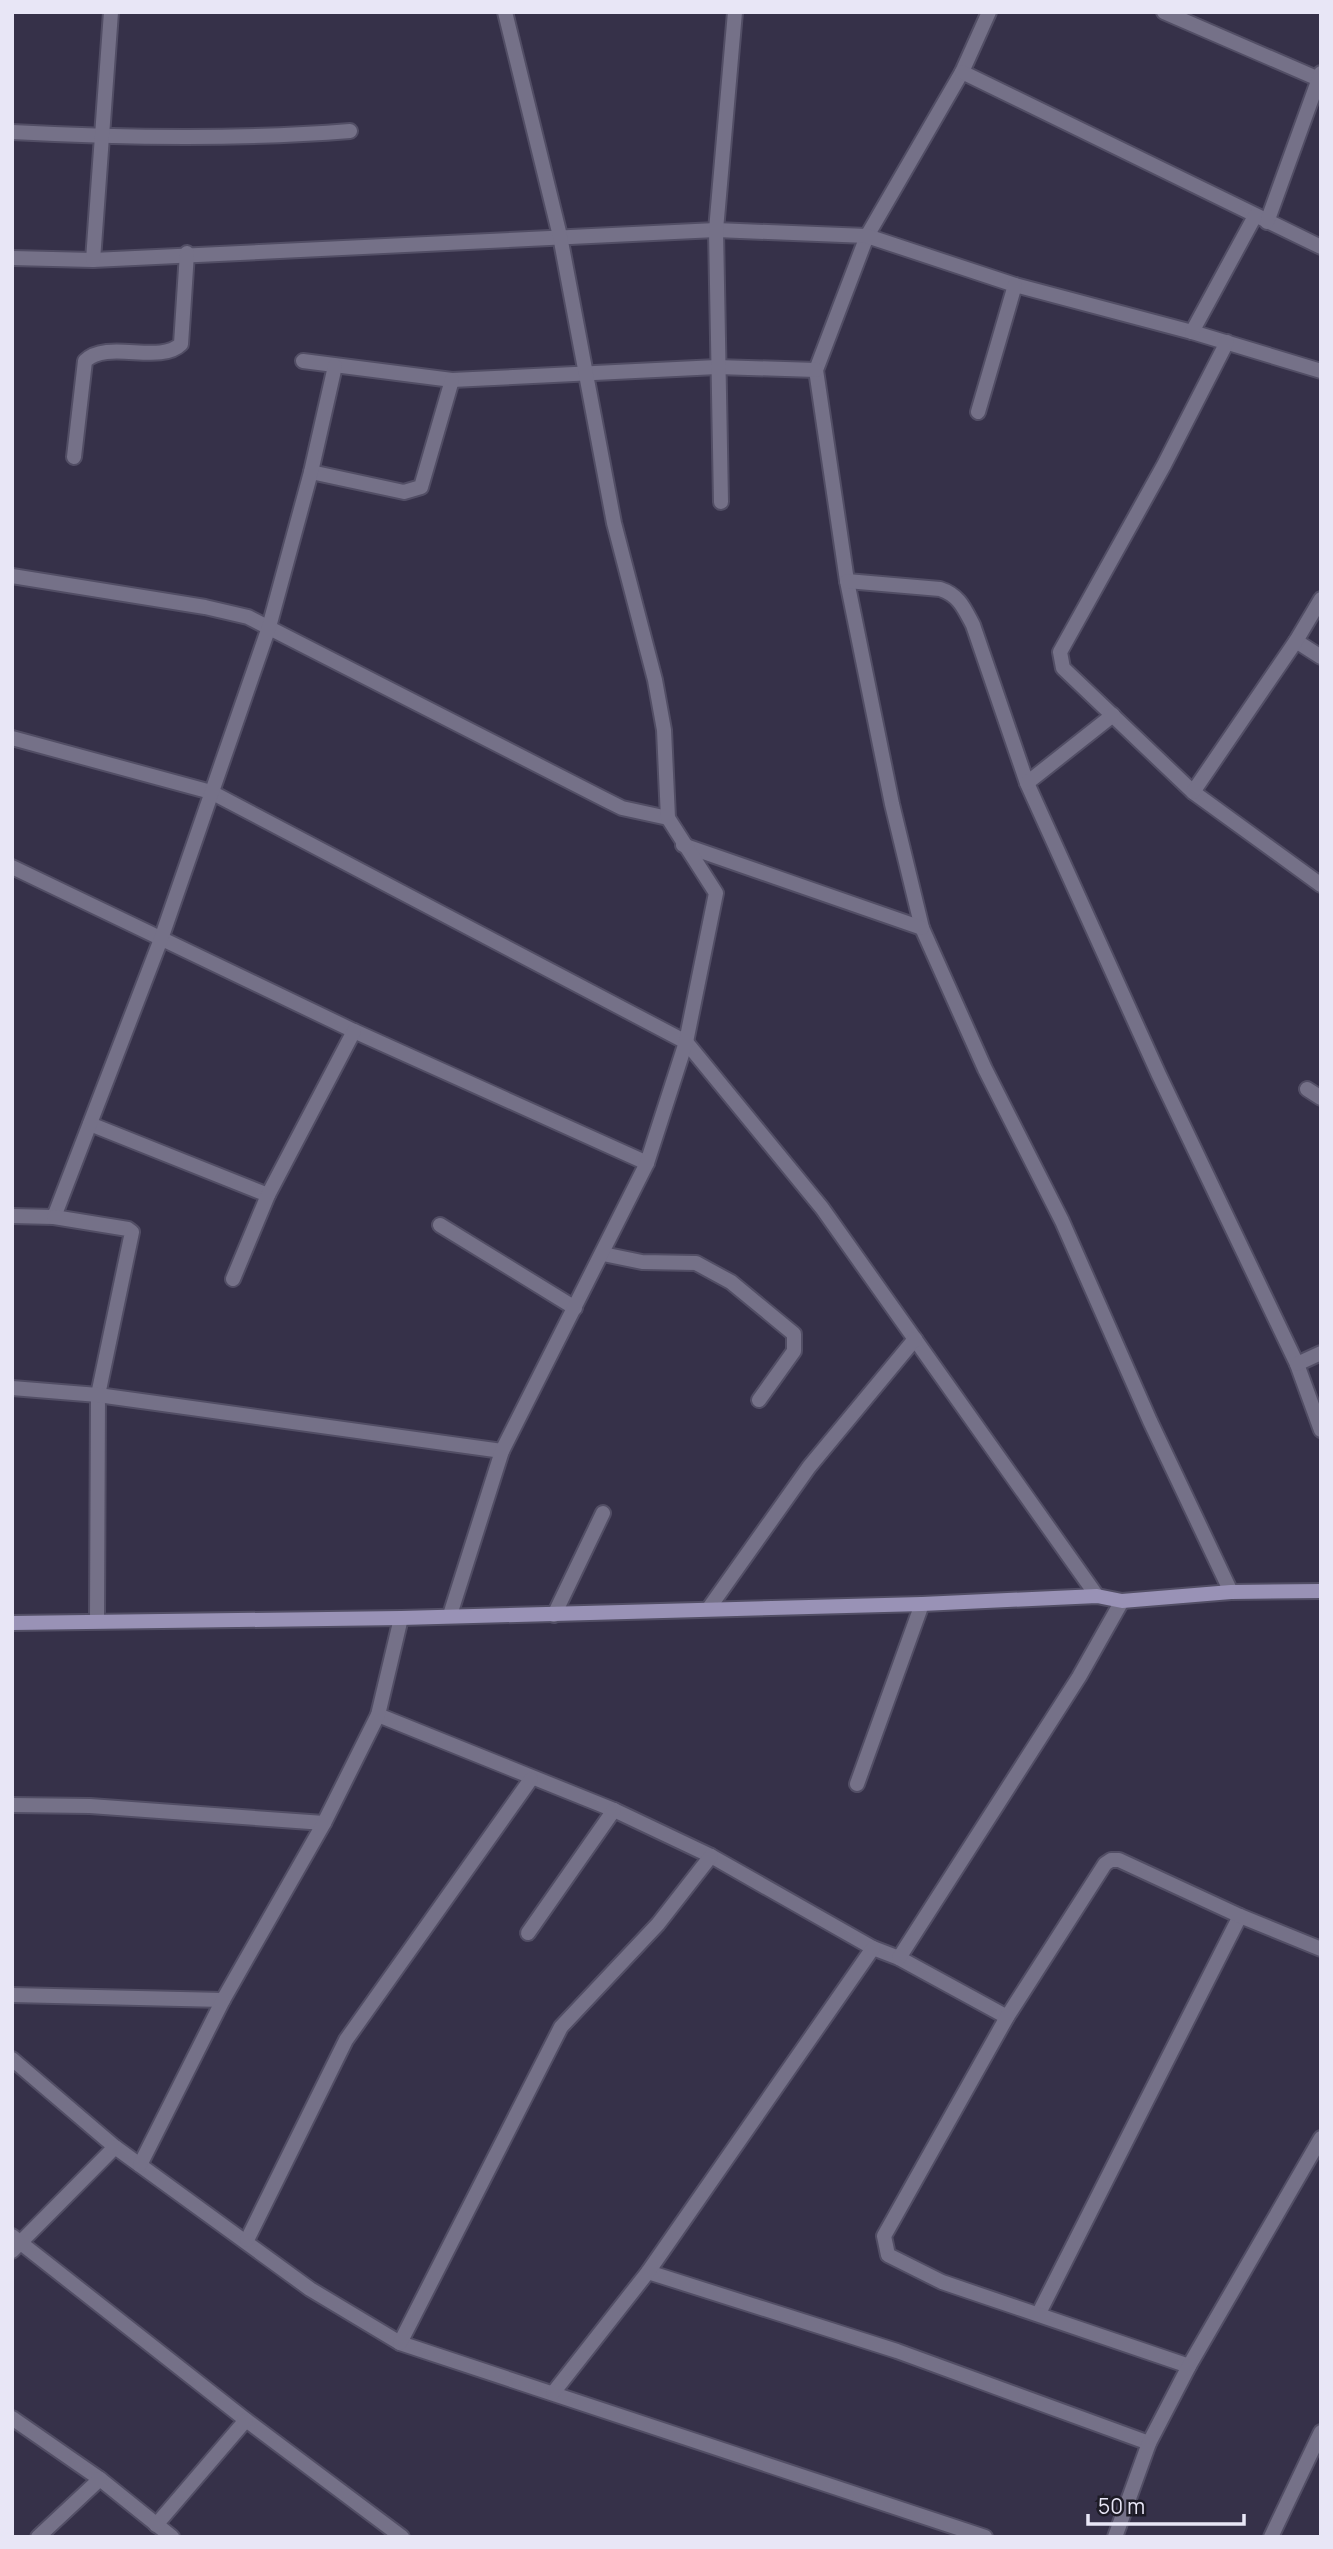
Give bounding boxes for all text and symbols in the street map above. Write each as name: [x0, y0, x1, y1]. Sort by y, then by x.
scale bar: [1088, 2482, 1244, 2526]
text: 50 m: [1098, 2492, 1145, 2520]

